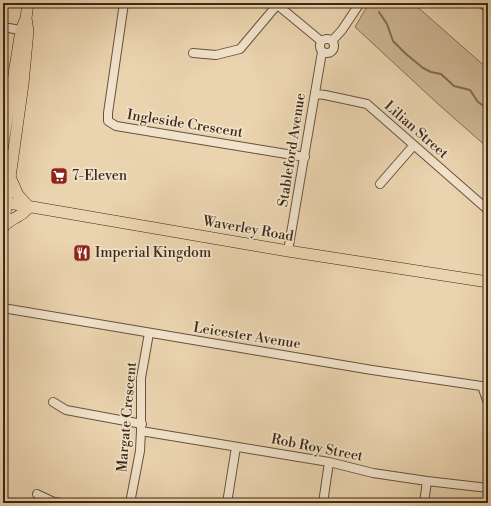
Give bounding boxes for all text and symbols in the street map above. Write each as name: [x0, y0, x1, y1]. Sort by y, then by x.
street label: Stableford Avenue: [274, 92, 310, 208]
street label: Lilian Street: [380, 97, 452, 163]
street label: Ingleside Crescent: [126, 106, 244, 142]
supermarket icon: 7-Eleven: [49, 166, 69, 186]
place label: 7-Eleven: [72, 167, 128, 185]
street label: Waverley Road: [200, 212, 295, 246]
restaurant icon: Imperial Kingdom: [72, 243, 92, 263]
place label: Imperial Kingdom: [95, 244, 211, 262]
street label: Leicester Avenue: [192, 319, 302, 353]
street label: Margate Crescent: [113, 361, 141, 473]
street label: Rob Roy Street: [270, 430, 364, 466]

